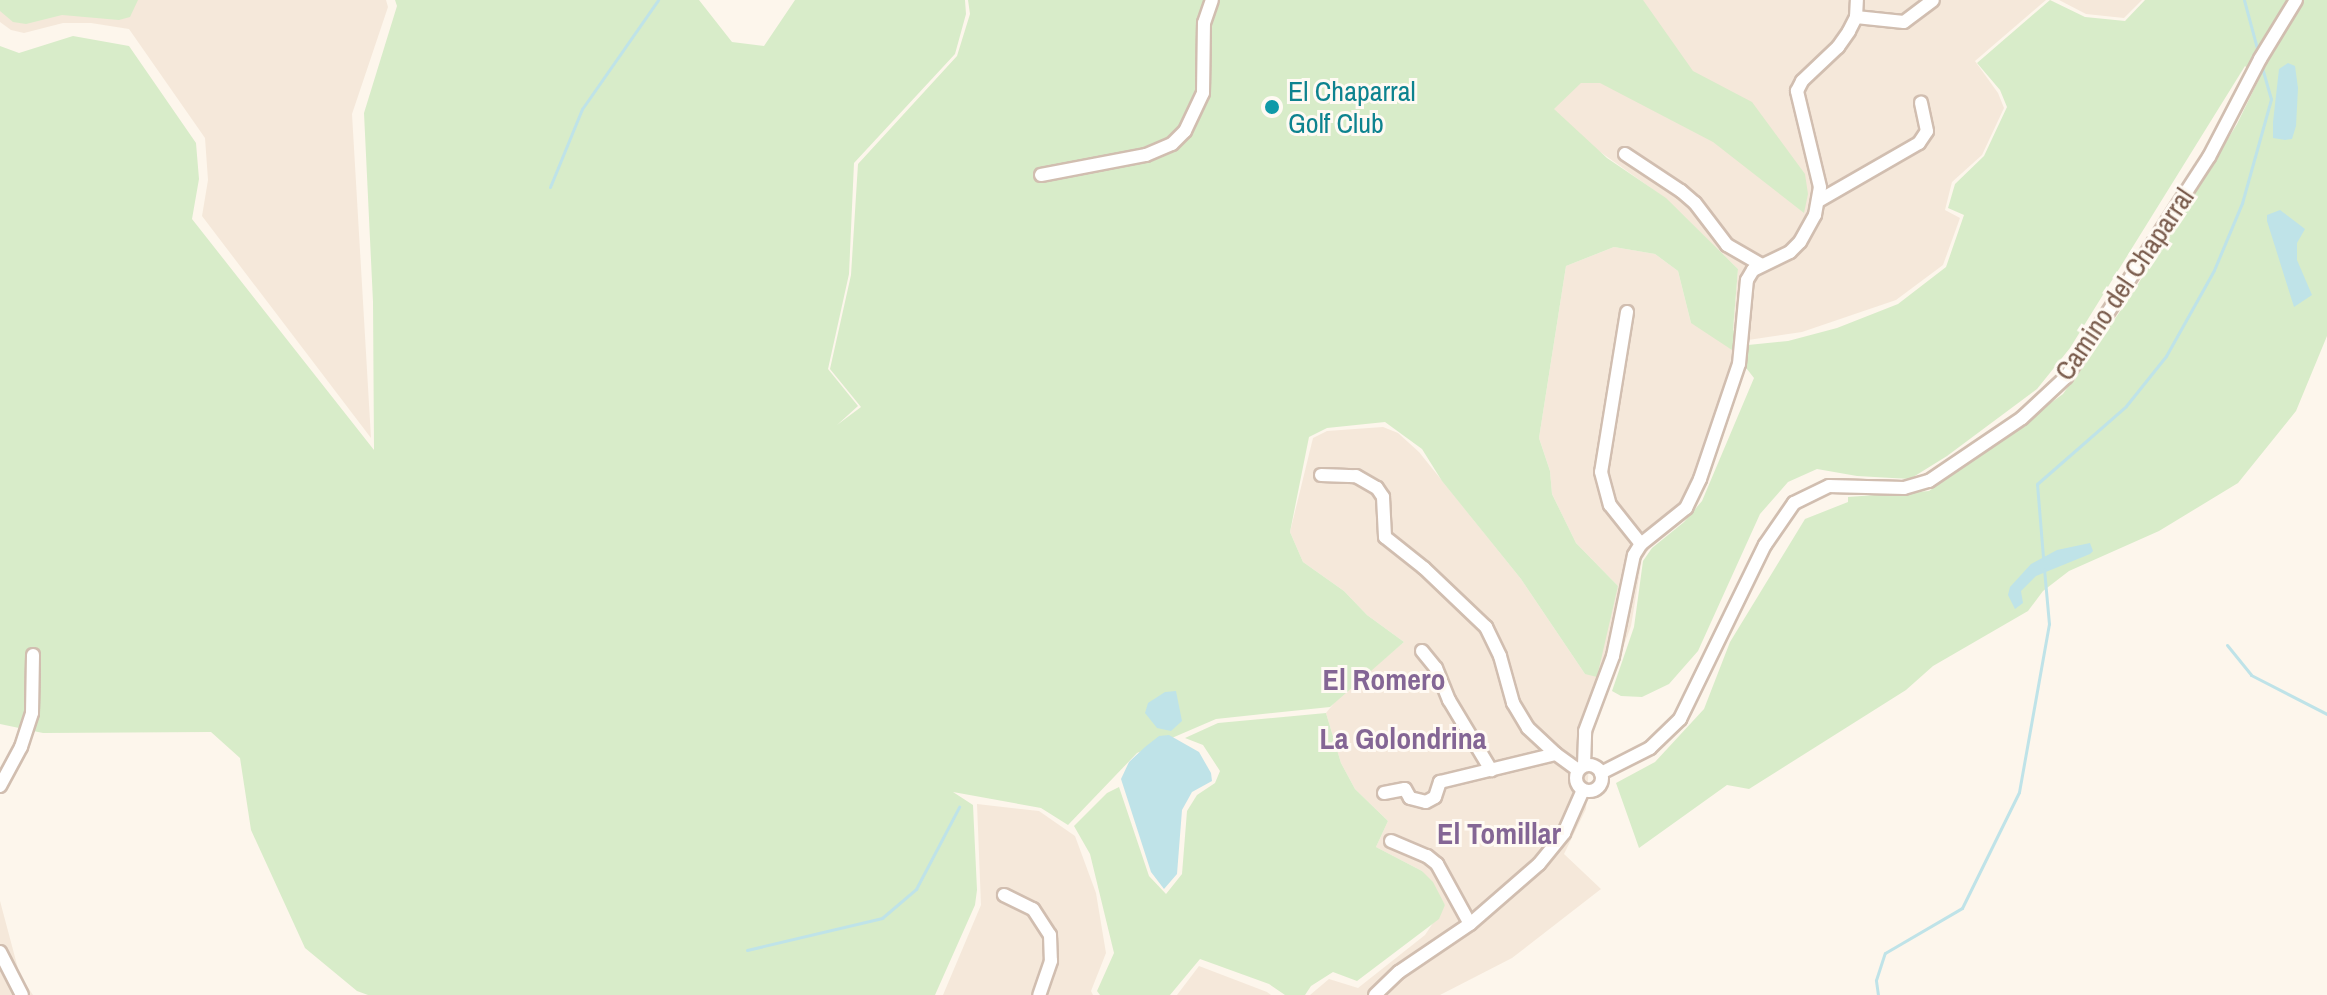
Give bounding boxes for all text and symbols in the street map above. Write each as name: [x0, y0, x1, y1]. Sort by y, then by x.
place label: El Chaparral Golf Club: [1288, 74, 1416, 140]
marker: El Chaparral Golf Club: [1263, 98, 1281, 116]
street label: Camino del Chaparral: [2047, 182, 2201, 386]
district label: El Romero: [1322, 661, 1446, 697]
district label: La Golondrina: [1320, 720, 1486, 756]
district label: El Tomillar: [1437, 815, 1561, 851]

